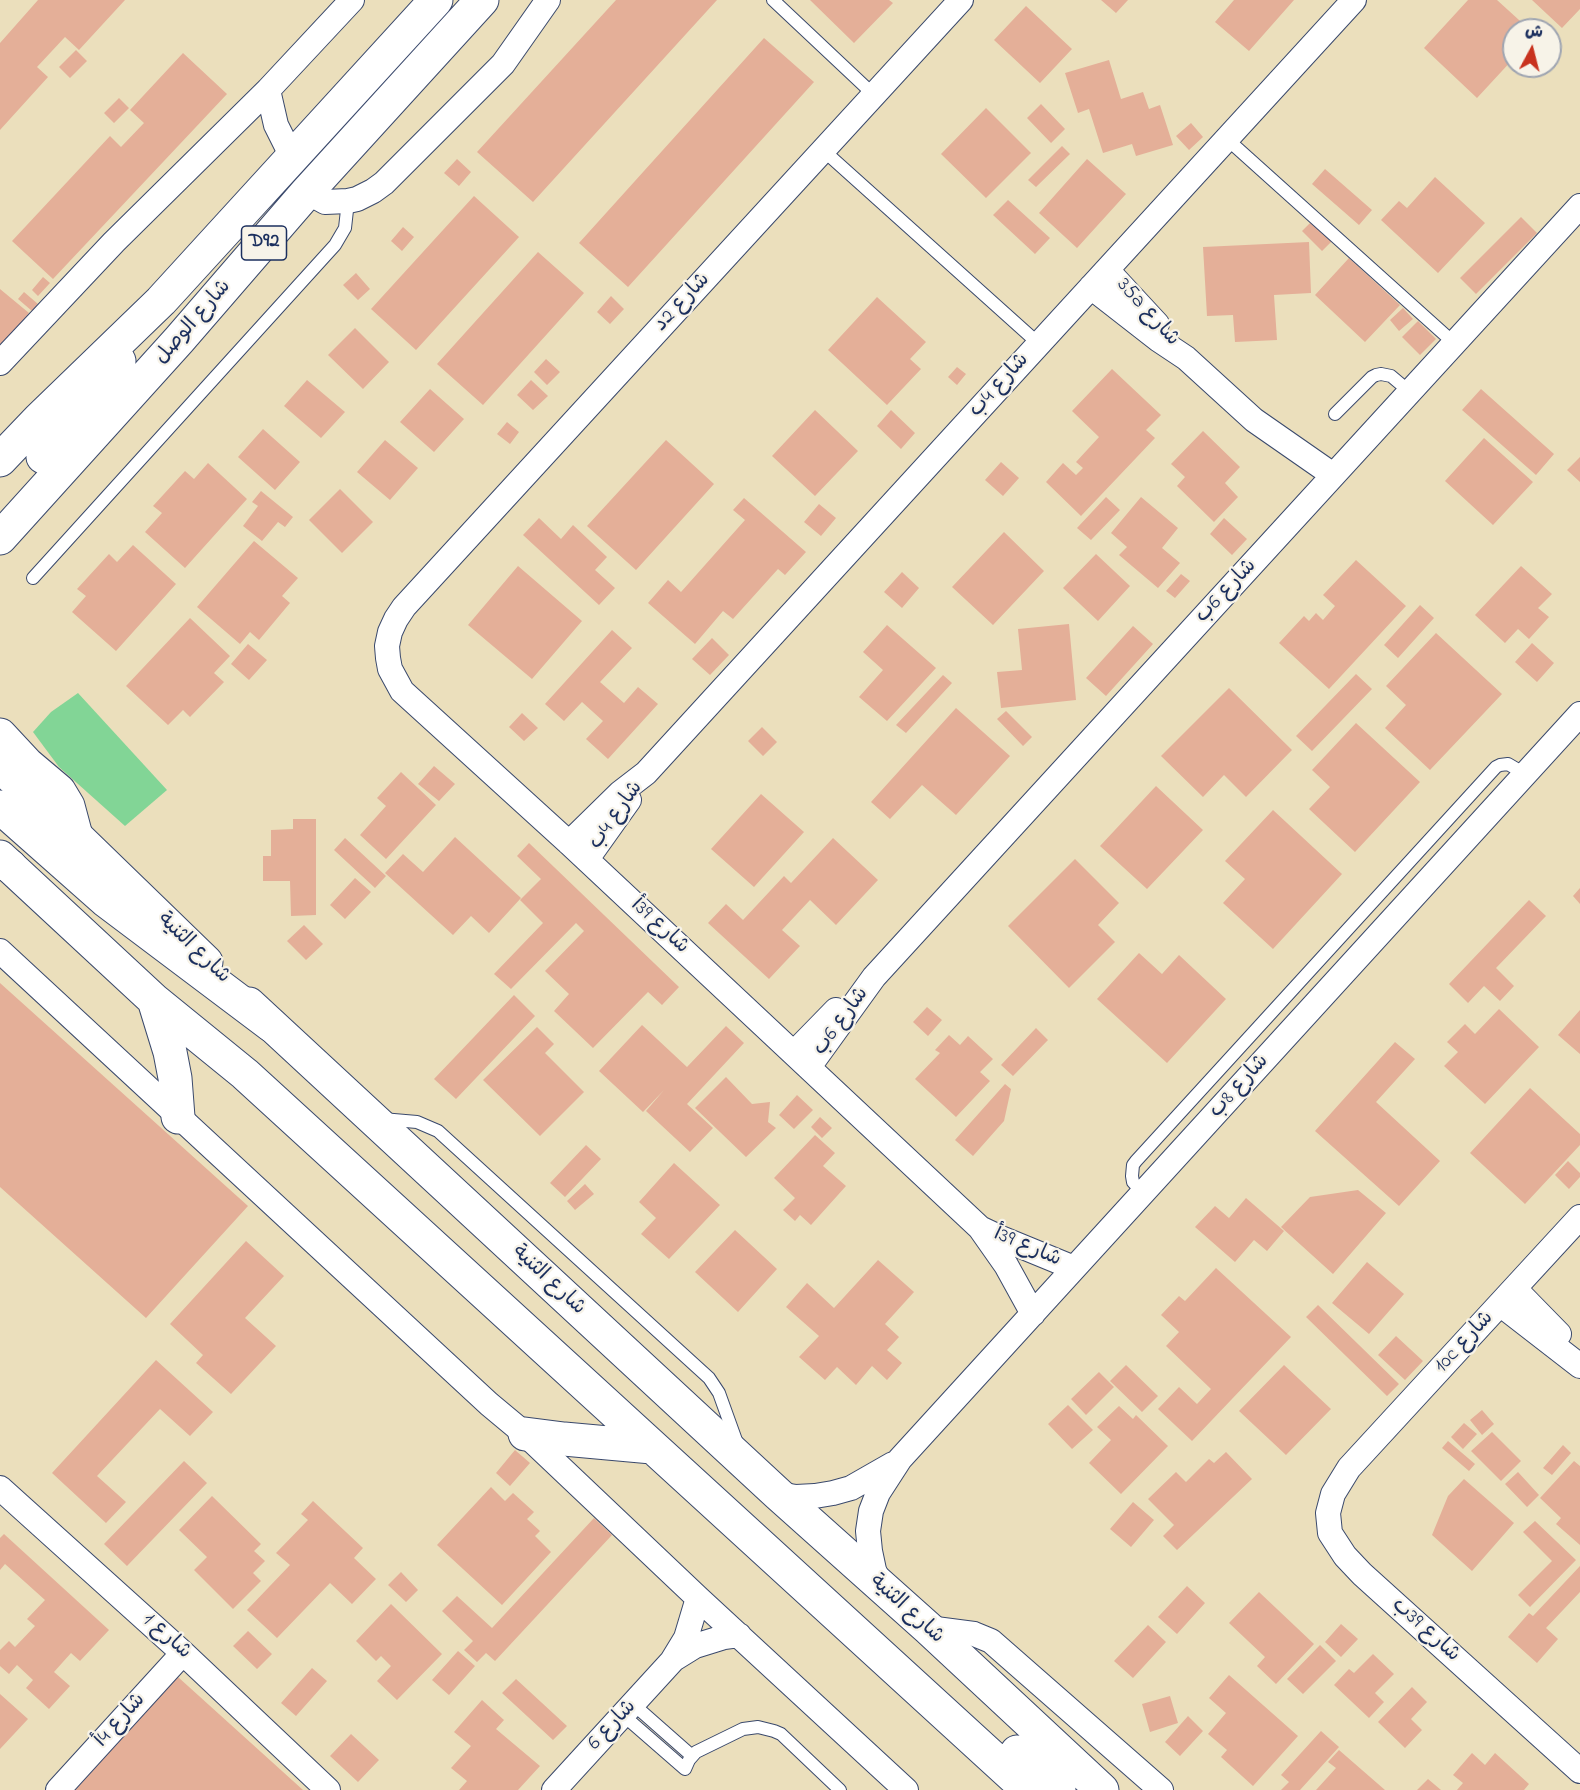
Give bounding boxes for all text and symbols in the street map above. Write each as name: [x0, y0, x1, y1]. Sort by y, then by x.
north arrow: [1502, 18, 1562, 78]
text: ش: [1524, 19, 1544, 45]
road number: D92: [242, 226, 286, 260]
street label: شارع 2د: [649, 268, 717, 338]
street label: 35a شارع: [1110, 274, 1184, 352]
street label: شارع الوصل: [150, 276, 238, 370]
street label: شارع 4ب: [965, 349, 1035, 423]
street label: شارع 6ب: [1191, 555, 1263, 629]
street label: شارع 4ب: [584, 777, 650, 855]
street label: شارع 39أ: [624, 894, 694, 960]
street label: شارع الثنية: [151, 908, 235, 990]
street label: شارع 6ب: [809, 983, 875, 1061]
street label: شارع 8ب: [1205, 1050, 1275, 1124]
street label: شارع 39أ: [989, 1223, 1065, 1273]
street label: شارع الثنية: [506, 1240, 590, 1322]
street label: 10c شارع: [1430, 1307, 1500, 1379]
street label: شارع الثنية: [863, 1570, 949, 1650]
street label: شارع 39ب: [1385, 1593, 1465, 1669]
street label: شارع 1: [136, 1608, 196, 1666]
street label: شارع 4أ: [90, 1689, 152, 1753]
street label: شارع 6: [583, 1695, 643, 1757]

